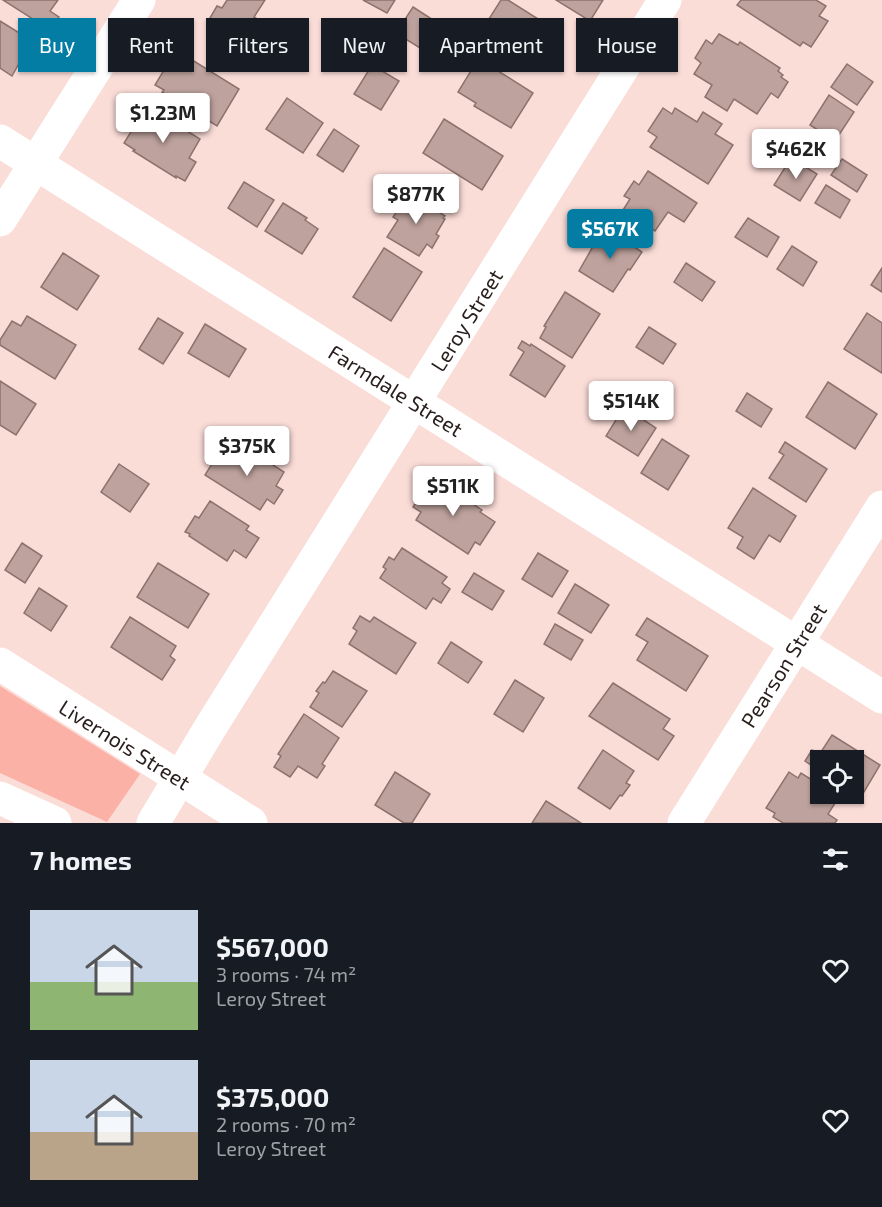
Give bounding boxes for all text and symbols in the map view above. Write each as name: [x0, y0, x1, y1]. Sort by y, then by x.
chip: Buy: [18, 18, 96, 72]
chip: Rent: [108, 18, 194, 72]
chip: Filters: [206, 18, 309, 72]
chip: New: [321, 18, 407, 72]
chip: Apartment: [419, 18, 564, 72]
chip: House: [576, 18, 678, 72]
pin: $1.23M: [114, 93, 212, 144]
text: $1.23M: [130, 100, 196, 124]
pin: $462K: [754, 129, 838, 180]
text: $462K: [766, 136, 826, 160]
pin: $877K: [374, 174, 458, 225]
text: $877K: [387, 181, 445, 205]
pin: $567K: [568, 209, 652, 260]
text: $567K: [581, 216, 639, 240]
street label: Leroy Street: [425, 264, 507, 376]
street label: Farmdale Street: [324, 339, 468, 441]
pin: $514K: [589, 381, 673, 432]
text: $514K: [603, 388, 659, 412]
pin: $375K: [205, 426, 289, 477]
text: $375K: [218, 433, 276, 457]
pin: $511K: [411, 466, 495, 517]
text: $511K: [427, 473, 479, 497]
street label: Pearson Street: [735, 598, 831, 732]
street label: Livernois Street: [55, 694, 195, 794]
map controls: [810, 750, 864, 804]
button: locate: [810, 750, 864, 804]
icon: filters: [819, 843, 852, 876]
text: 7 homes: [30, 844, 132, 875]
text: $567,000: [216, 931, 329, 962]
icon: home: [78, 934, 150, 1006]
icon: heart: [819, 954, 852, 987]
text: 3 rooms · 74 m²: [216, 962, 356, 986]
text: Leroy Street: [216, 986, 326, 1010]
text: $375,000: [216, 1081, 329, 1112]
icon: home: [78, 1084, 150, 1156]
icon: heart: [819, 1104, 852, 1137]
text: 2 rooms · 70 m²: [216, 1112, 356, 1136]
text: Leroy Street: [216, 1136, 326, 1160]

